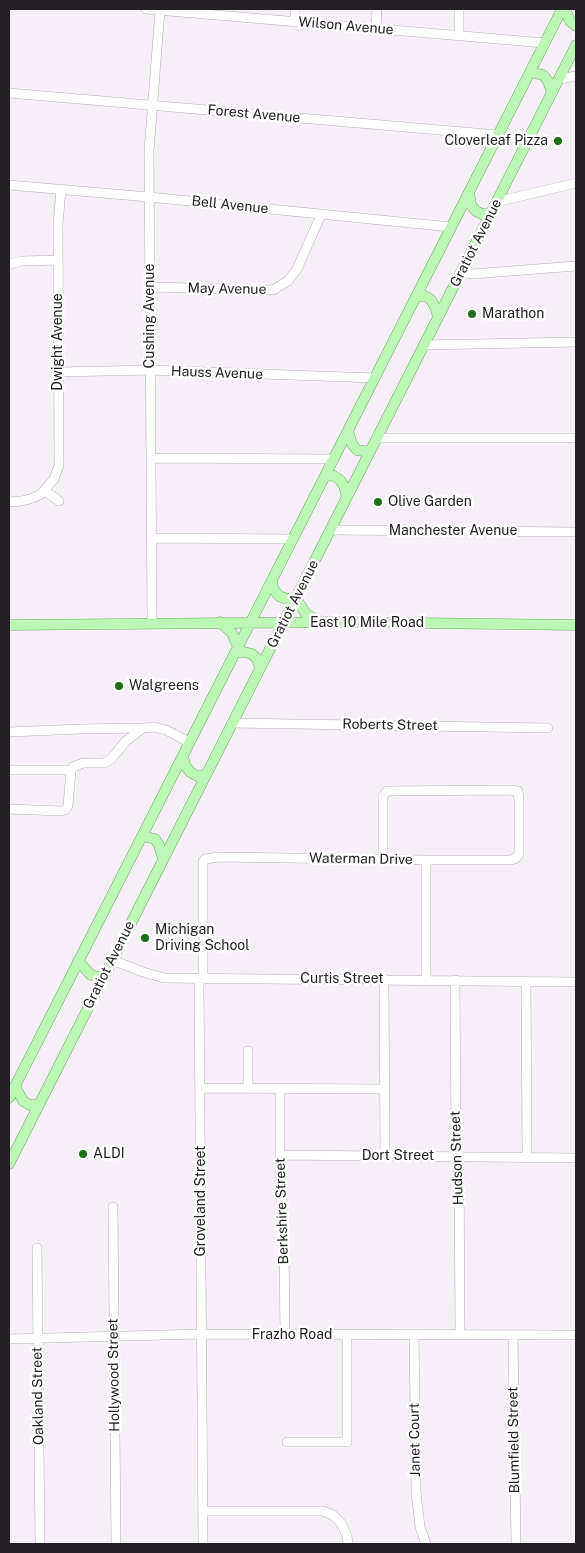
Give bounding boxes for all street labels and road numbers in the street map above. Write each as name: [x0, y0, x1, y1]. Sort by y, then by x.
street label: Wilson Avenue: [298, 13, 394, 39]
street label: Forest Avenue: [207, 102, 301, 126]
street label: Bell Avenue: [191, 193, 269, 217]
street label: Gratiot Avenue: [447, 196, 505, 290]
street label: Cushing Avenue: [142, 264, 158, 368]
street label: May Avenue: [187, 280, 267, 298]
street label: Dwight Avenue: [50, 293, 66, 391]
street label: Hauss Avenue: [171, 363, 263, 383]
street label: Manchester Avenue: [389, 523, 517, 539]
street label: Gratiot Avenue: [264, 557, 322, 651]
street label: East 10 Mile Road: [310, 615, 424, 631]
street label: Roberts Street: [342, 716, 438, 734]
street label: Waterman Drive: [309, 850, 413, 868]
street label: Gratiot Avenue: [80, 918, 138, 1012]
street label: Curtis Street: [300, 971, 384, 987]
street label: Hudson Street: [447, 1110, 467, 1206]
street label: Groveland Street: [193, 1146, 209, 1256]
street label: Dort Street: [362, 1148, 434, 1164]
street label: Berkshire Street: [272, 1157, 292, 1265]
street label: Hollywood Street: [105, 1318, 123, 1432]
street label: Frazho Road: [252, 1327, 332, 1343]
street label: Oakland Street: [29, 1347, 47, 1445]
street label: Blumfield Street: [505, 1386, 523, 1494]
street label: Janet Court: [406, 1403, 424, 1477]

